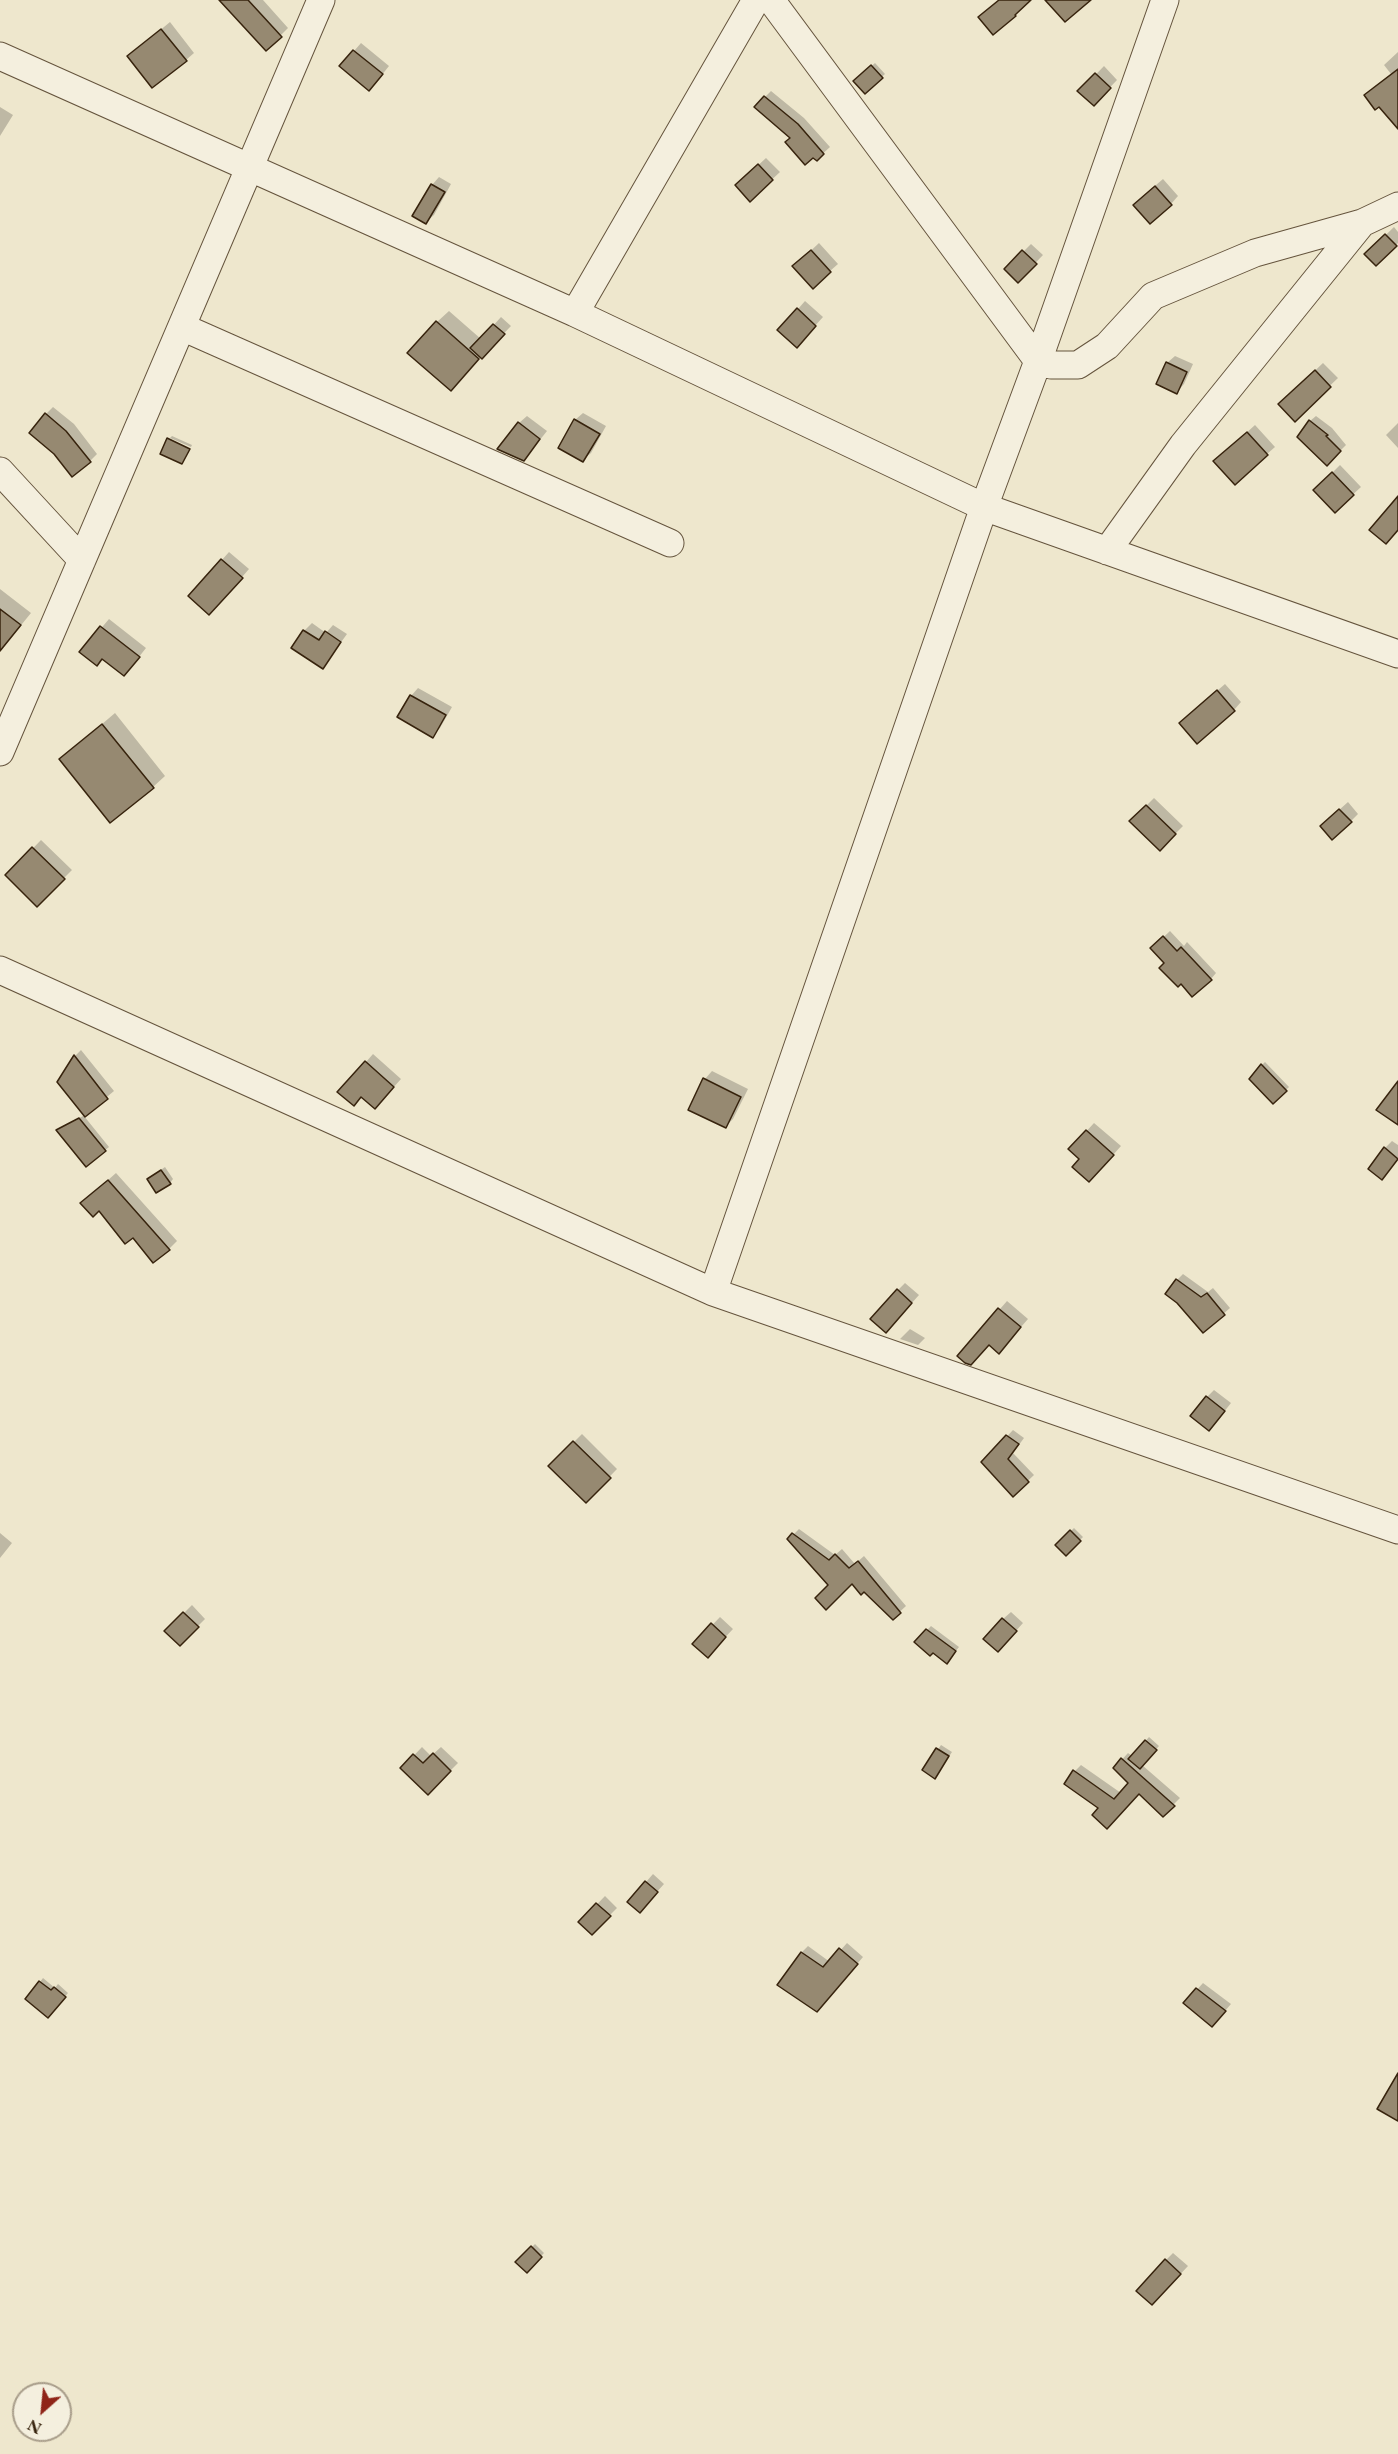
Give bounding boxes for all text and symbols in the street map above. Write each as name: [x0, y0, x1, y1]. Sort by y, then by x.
north arrow: [12, 2382, 72, 2442]
text: N: [24, 2414, 45, 2439]

